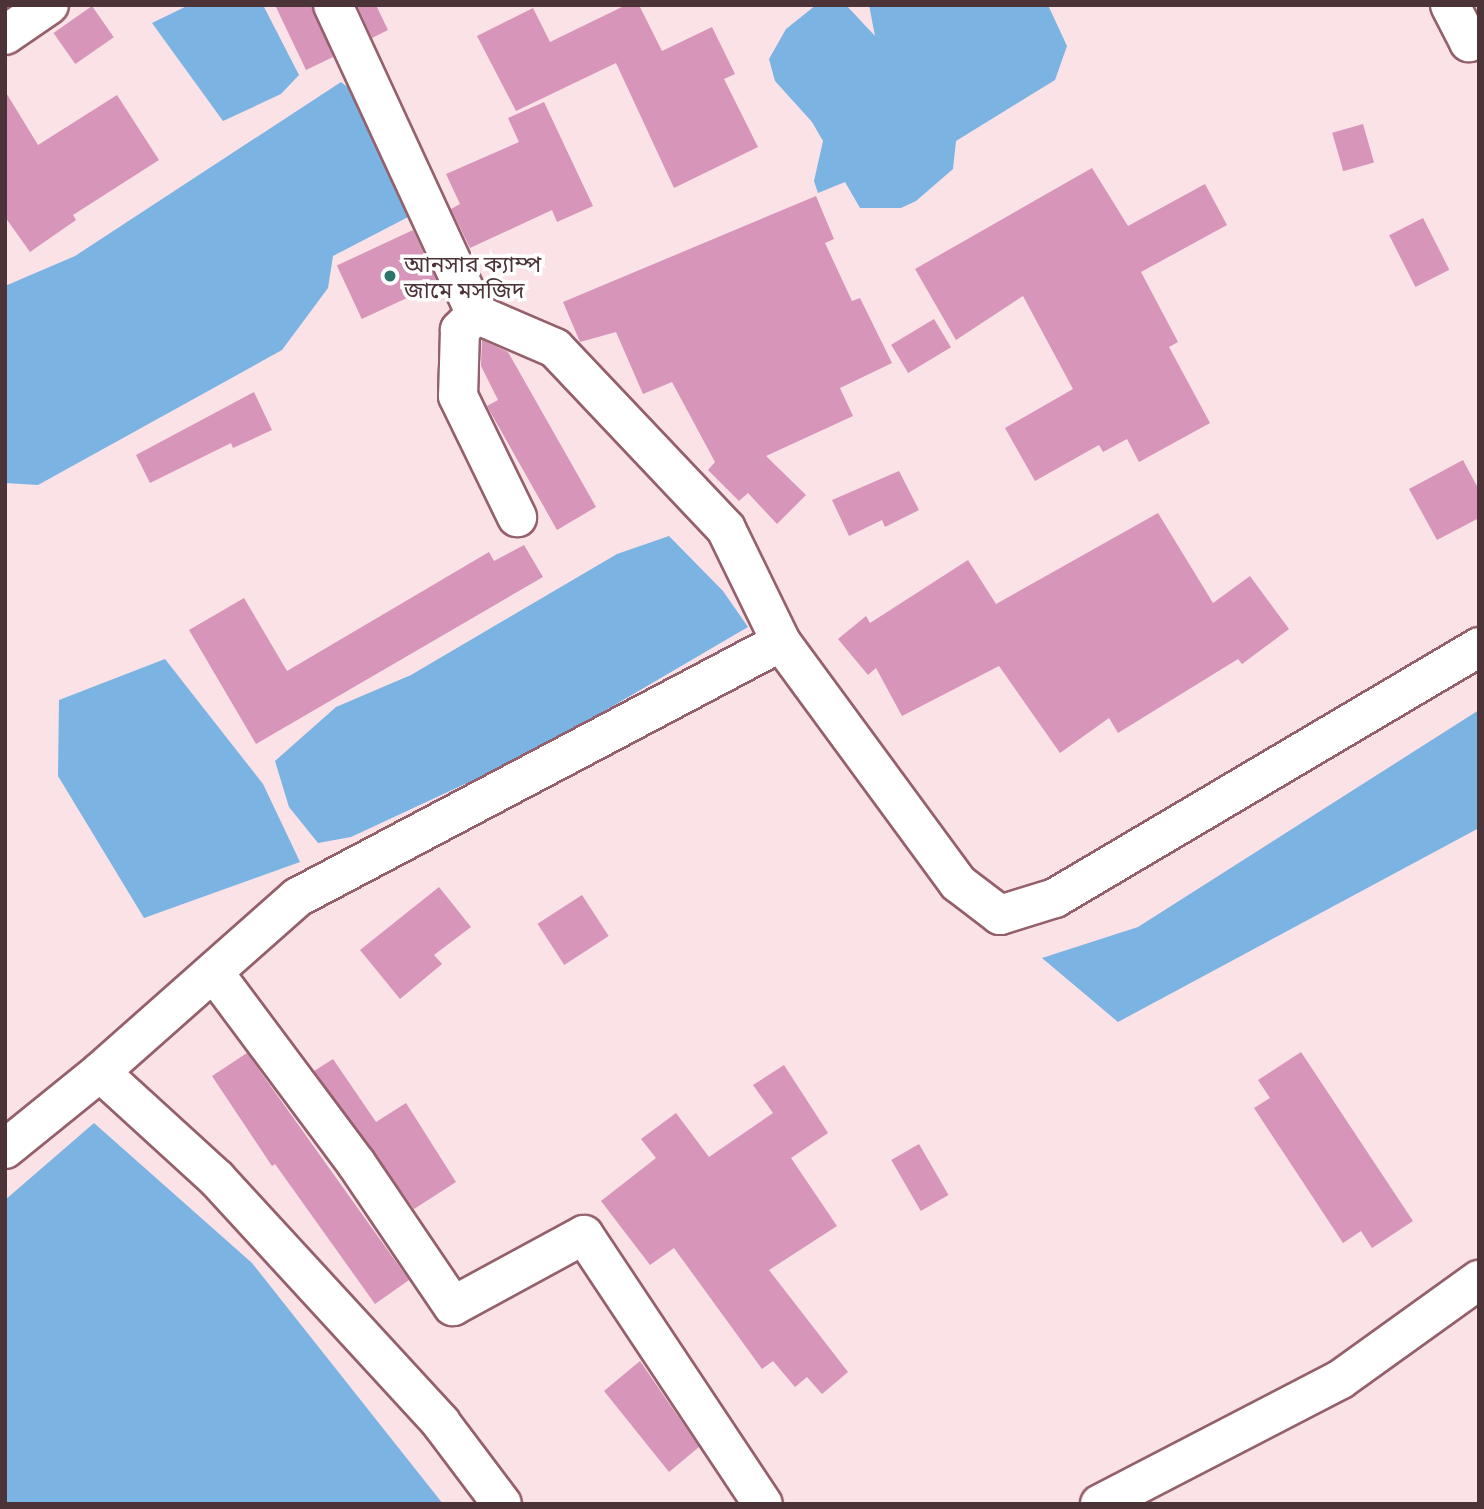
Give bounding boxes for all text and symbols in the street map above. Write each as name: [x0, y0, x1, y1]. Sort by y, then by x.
place label: আনসার ক্যাম্প জামে মসজিদ: [404, 249, 541, 303]
marker: আনসার ক্যাম্প জামে মসজিদ: [382, 268, 398, 284]

